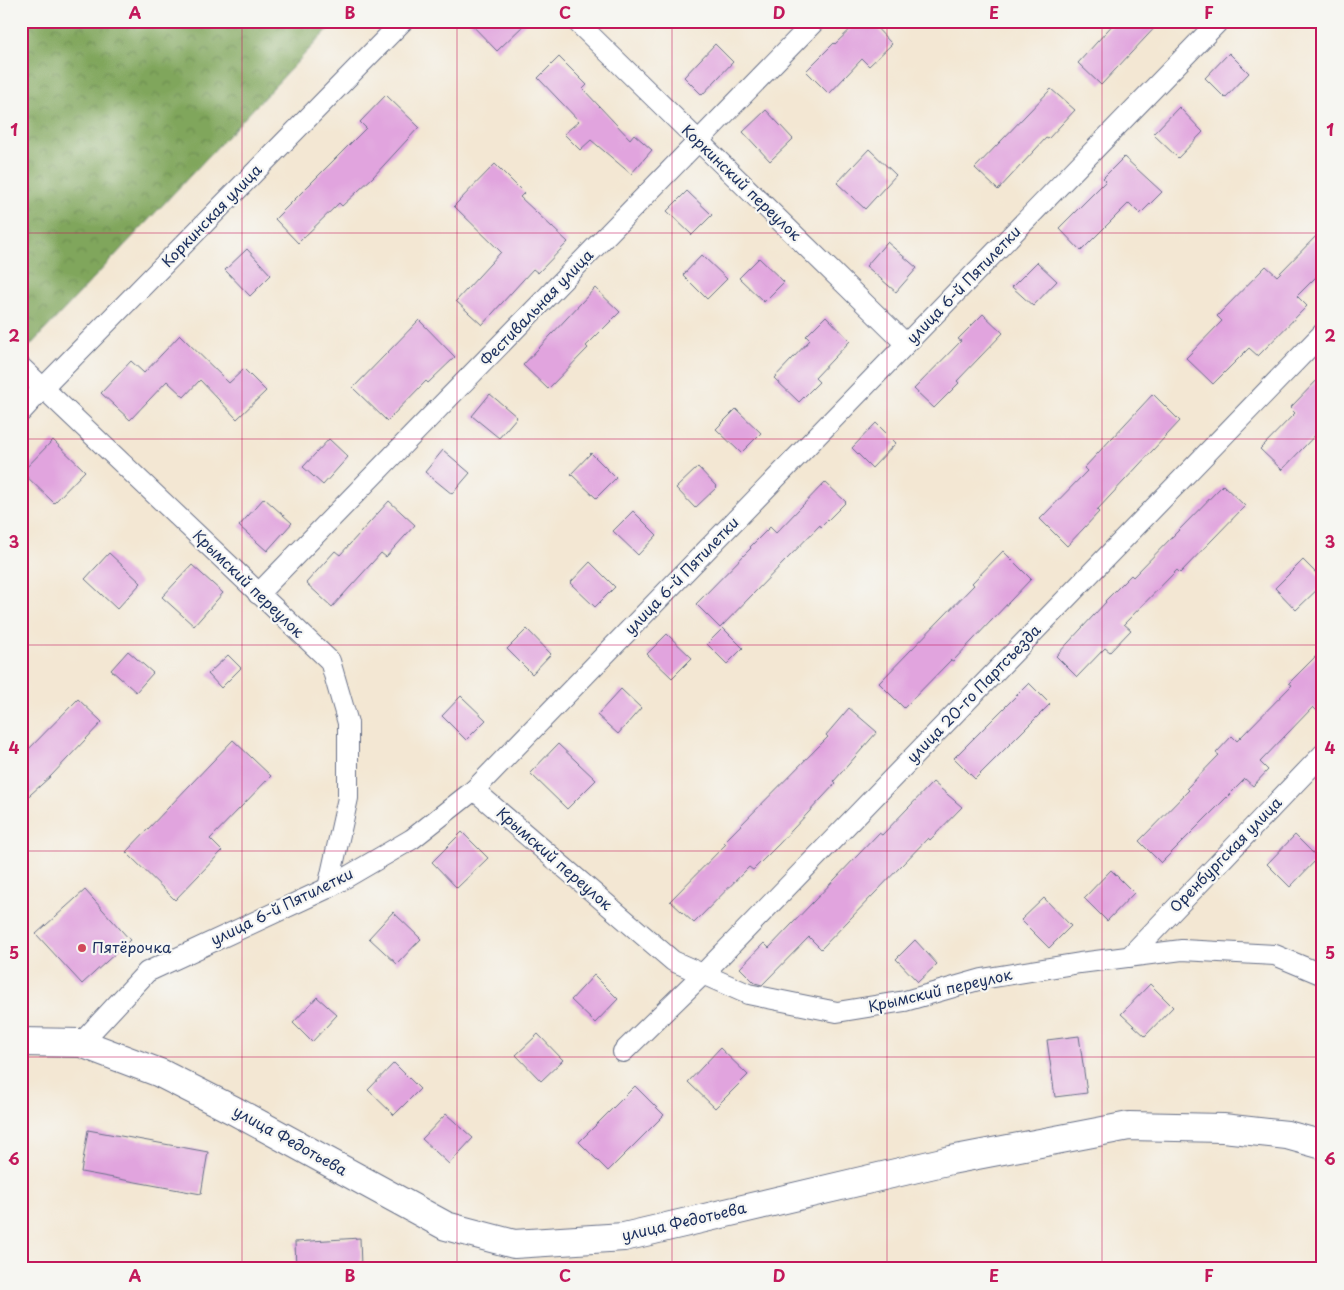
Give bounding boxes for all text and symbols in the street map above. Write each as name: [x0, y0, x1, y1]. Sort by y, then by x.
text: A: [129, 0, 142, 24]
text: B: [345, 0, 356, 24]
text: C: [559, 0, 571, 24]
text: D: [773, 0, 785, 24]
text: E: [989, 0, 999, 24]
text: F: [1204, 0, 1214, 24]
text: 1: [10, 117, 18, 141]
text: 1: [1326, 117, 1334, 141]
street label: Коркинский переулок: [677, 118, 807, 245]
street label: Коркинская улица: [156, 158, 267, 272]
street label: улица 6-й Пятилетки: [900, 220, 1025, 348]
street label: Фестивальная улица: [474, 243, 598, 371]
text: 2: [8, 323, 20, 347]
text: 2: [1324, 323, 1336, 347]
street label: улица 6-й Пятилетки: [618, 511, 743, 639]
street label: Крымский переулок: [188, 524, 310, 642]
text: 3: [9, 529, 19, 553]
text: 3: [1325, 529, 1335, 553]
street label: улица 20-го Партсъезда: [900, 618, 1046, 767]
text: 4: [9, 735, 20, 759]
text: 4: [1325, 735, 1336, 759]
street label: Оренбургская улица: [1163, 790, 1287, 917]
street label: Крымский переулок: [492, 801, 618, 915]
street label: улица 6-й Пятилетки: [206, 861, 357, 950]
place label: Пятёрочка: [92, 935, 172, 958]
text: 5: [9, 940, 19, 964]
text: 5: [1325, 940, 1335, 964]
marker: Пятёрочка: [76, 942, 88, 954]
street label: Крымский переулок: [865, 962, 1014, 1017]
street label: улица Федотьева: [230, 1099, 352, 1181]
text: 6: [8, 1146, 20, 1170]
text: 6: [1324, 1146, 1336, 1170]
street label: улица Федотьева: [619, 1195, 749, 1246]
text: A: [129, 1263, 142, 1287]
text: B: [345, 1263, 356, 1287]
text: C: [559, 1263, 571, 1287]
text: D: [773, 1263, 785, 1287]
text: E: [989, 1263, 999, 1287]
text: F: [1204, 1263, 1214, 1287]

